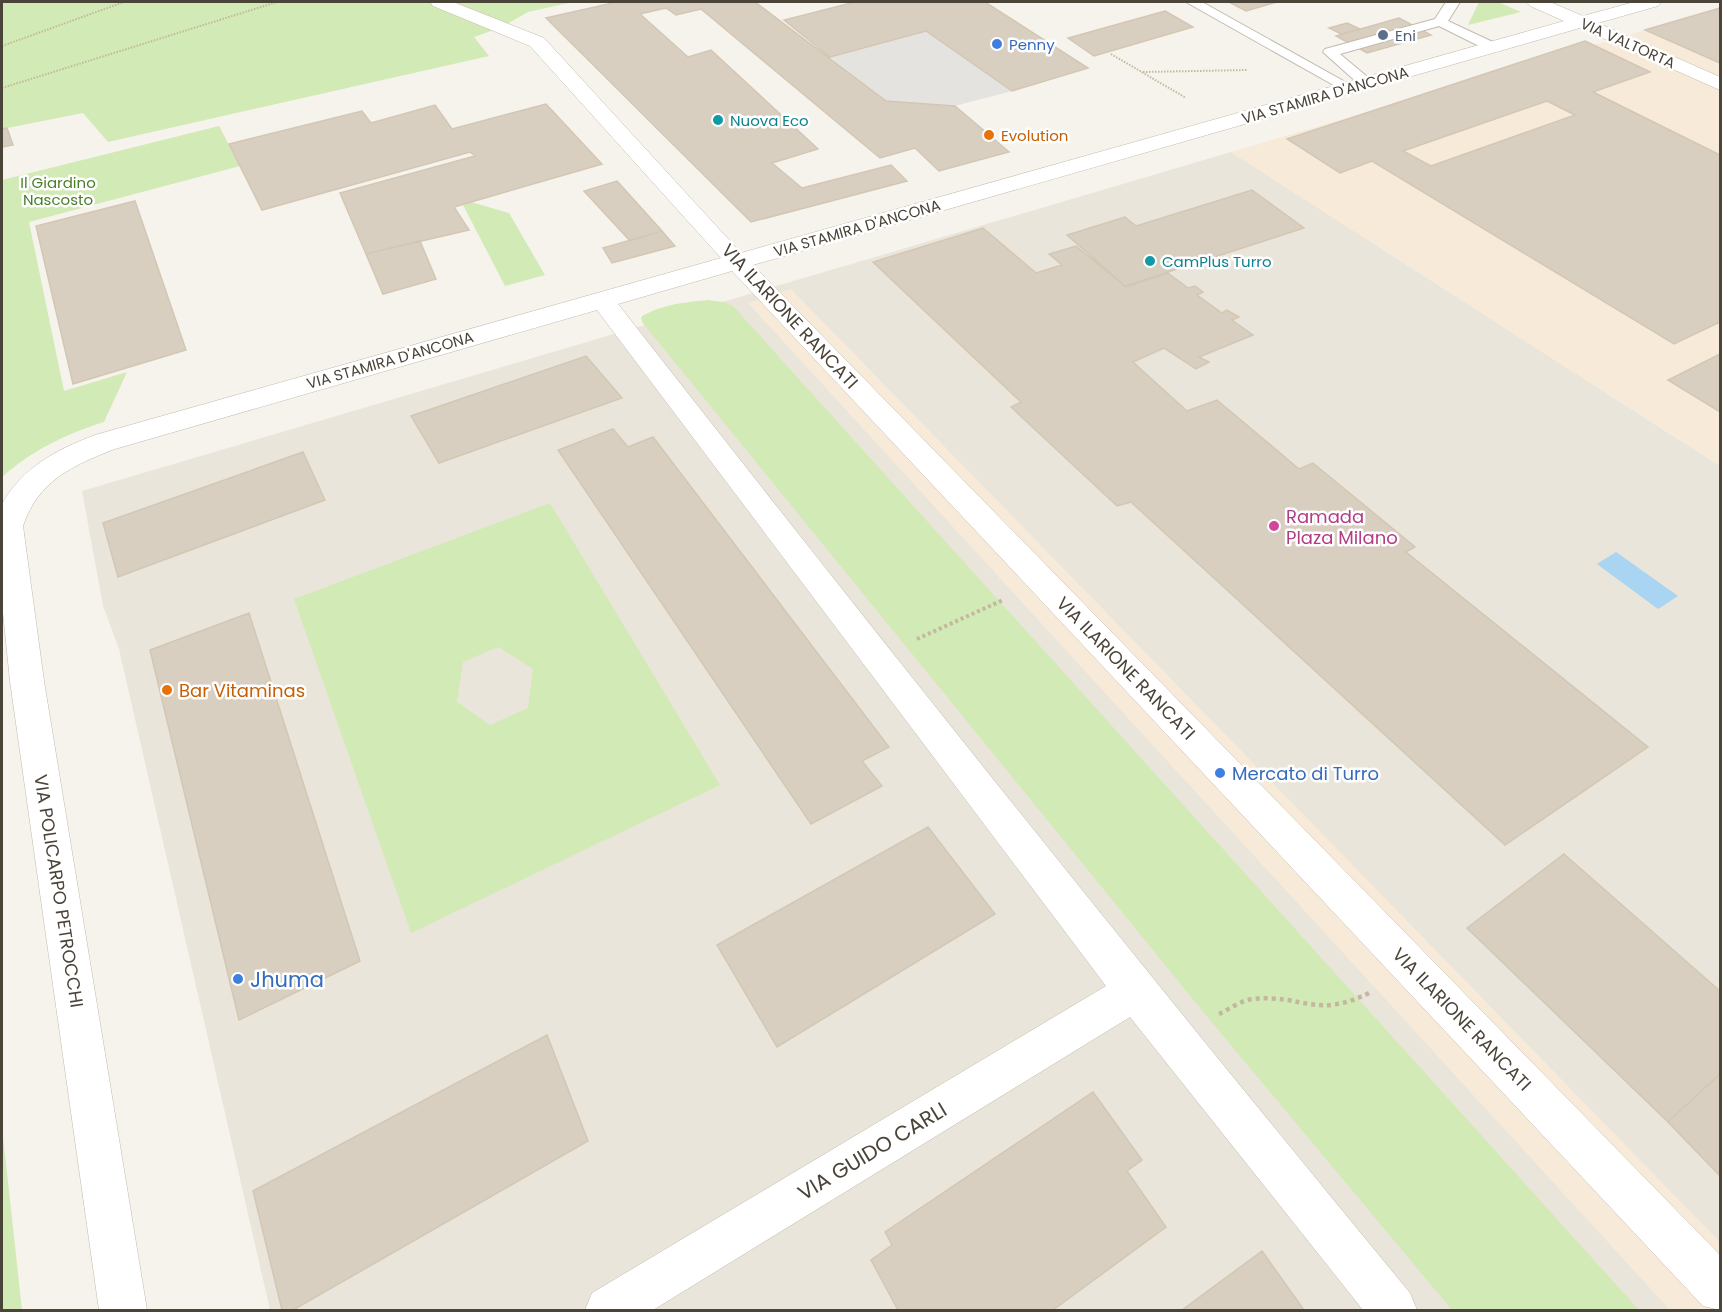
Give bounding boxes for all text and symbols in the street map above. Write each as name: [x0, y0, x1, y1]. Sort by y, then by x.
street label: VIA VALTORTA: [1577, 13, 1679, 73]
place label: Eni: [1395, 25, 1416, 46]
marker: Eni: [1376, 28, 1390, 42]
place label: Penny: [1009, 34, 1055, 55]
marker: Penny: [990, 37, 1004, 51]
street label: VIA STAMIRA D'ANCONA: [1239, 61, 1411, 129]
place label: Nuova Eco: [730, 110, 809, 131]
marker: Nuova Eco: [711, 113, 725, 127]
place label: Evolution: [1001, 125, 1068, 146]
marker: Evolution: [982, 128, 996, 142]
park label: Il Giardino Nascosto: [20, 172, 96, 210]
street label: VIA STAMIRA D'ANCONA: [771, 194, 943, 262]
street label: VIA ILARIONE RANCATI: [716, 238, 864, 394]
place label: CamPlus Turro: [1162, 251, 1272, 272]
marker: CamPlus Turro: [1143, 254, 1157, 268]
street label: VIA STAMIRA D'ANCONA: [304, 326, 476, 394]
place label: Ramada Plaza Milano: [1286, 504, 1398, 550]
marker: Ramada Plaza Milano: [1267, 519, 1281, 533]
street label: VIA ILARIONE RANCATI: [1051, 591, 1201, 745]
place label: Bar Vitaminas: [179, 678, 305, 703]
marker: Bar Vitaminas: [160, 683, 174, 697]
place label: Mercato di Turro: [1232, 761, 1379, 786]
marker: Mercato di Turro: [1213, 766, 1227, 780]
street label: VIA POLICARPO PETROCCHI: [28, 773, 90, 1009]
street label: VIA ILARIONE RANCATI: [1387, 942, 1537, 1096]
place label: Jhuma: [250, 965, 324, 994]
marker: Jhuma: [231, 972, 245, 986]
street label: VIA GUIDO CARLI: [792, 1095, 952, 1207]

